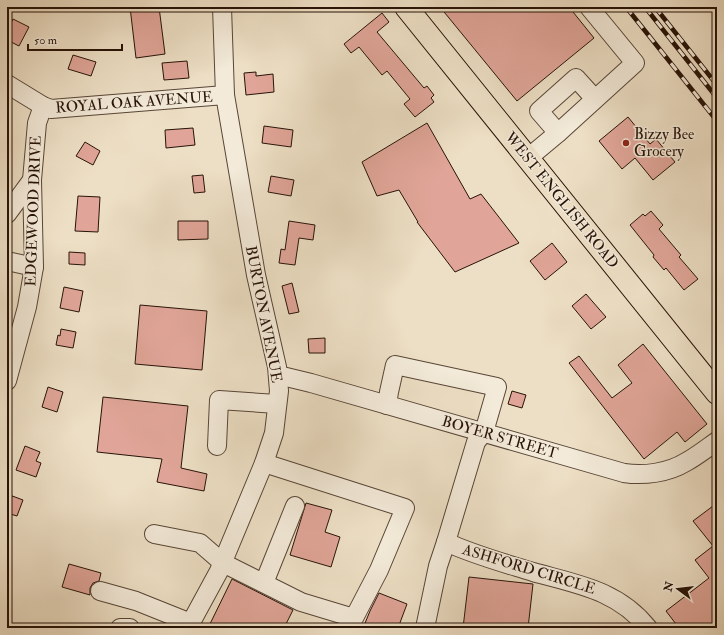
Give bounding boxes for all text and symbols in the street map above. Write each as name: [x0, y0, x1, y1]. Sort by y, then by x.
scale bar: [28, 26, 122, 52]
text: 50 m: [34, 33, 58, 48]
street label: ROYAL OAK AVENUE: [55, 88, 213, 117]
place label: Bizzy Bee Grocery: [634, 125, 694, 161]
street label: WEST ENGLISH ROAD: [500, 127, 623, 272]
street label: EDGEWOOD DRIVE: [21, 135, 46, 287]
marker: Bizzy Bee Grocery: [621, 138, 631, 148]
street label: BURTON AVENUE: [241, 244, 286, 384]
street label: BOYER STREET: [440, 412, 560, 463]
street label: ASHFORD CIRCLE: [459, 540, 598, 599]
north arrow: [658, 569, 698, 609]
text: N: [661, 579, 677, 594]

